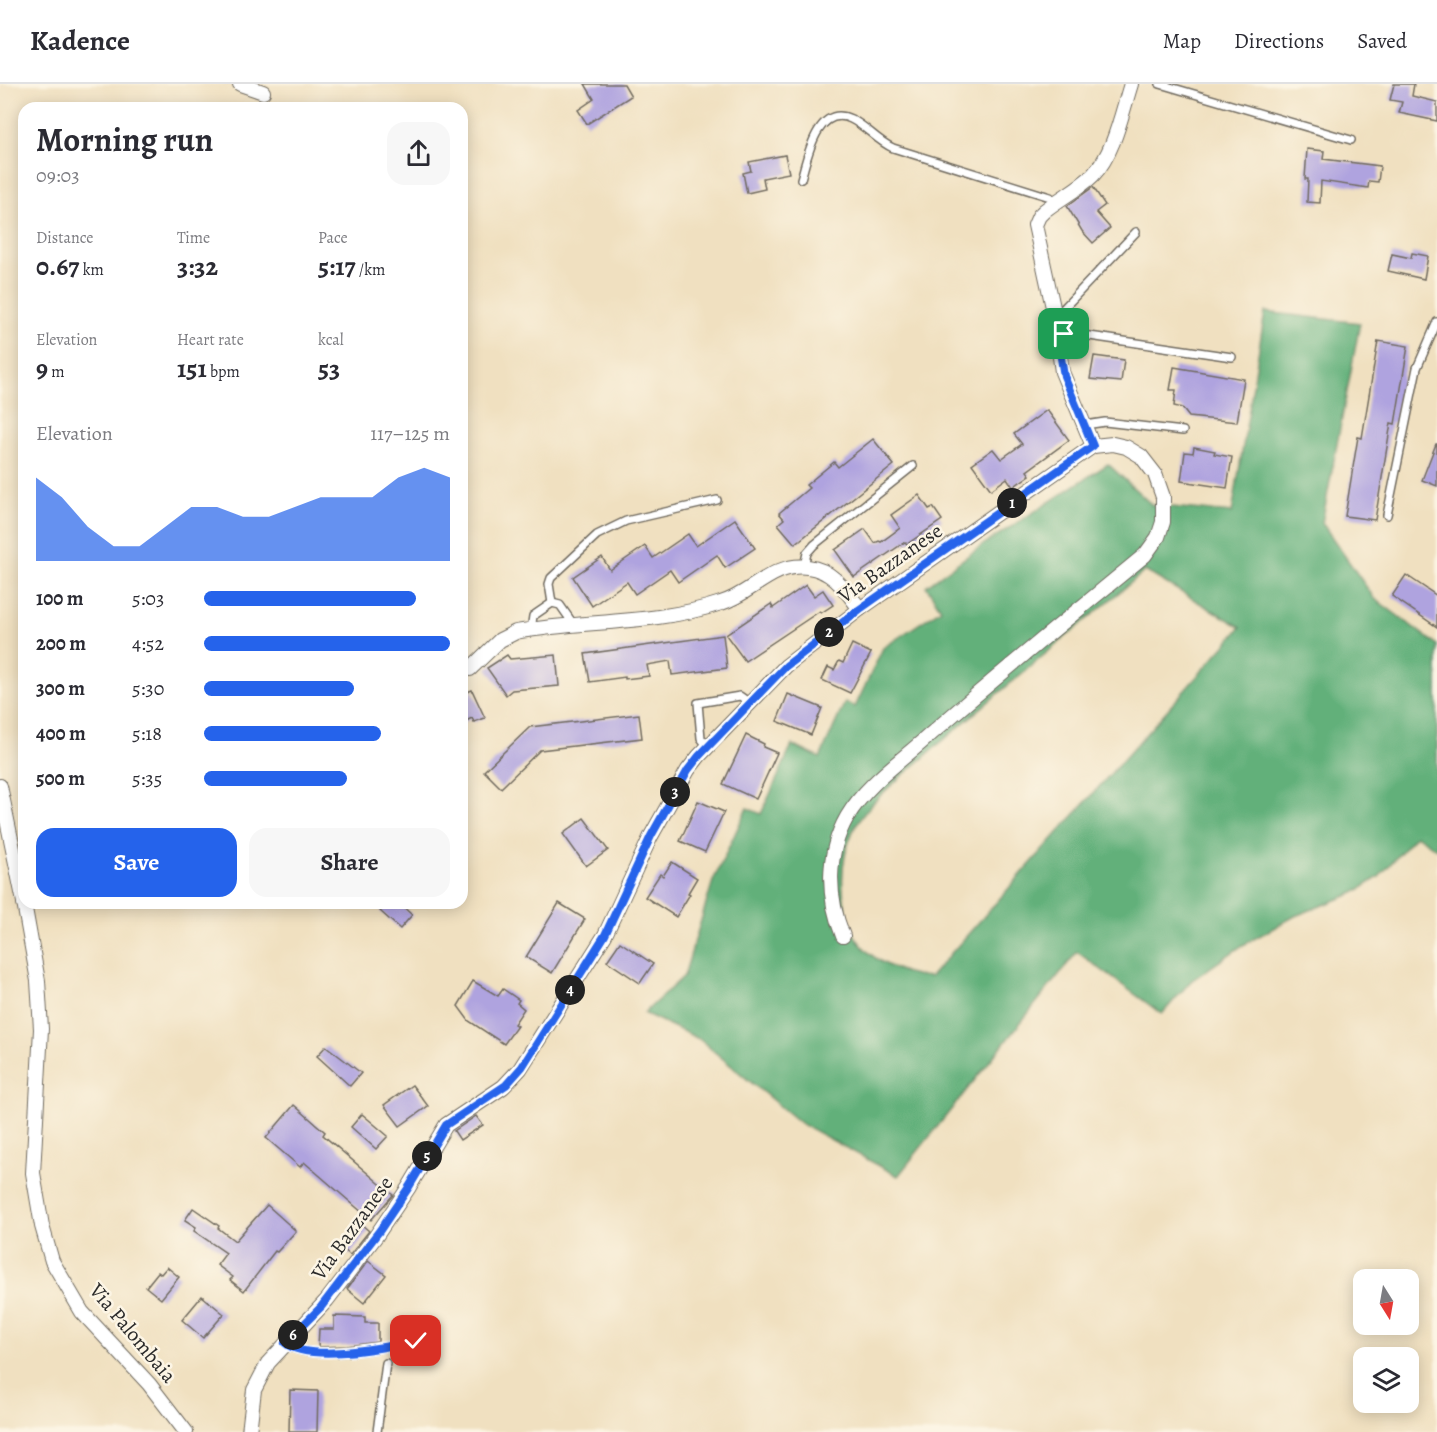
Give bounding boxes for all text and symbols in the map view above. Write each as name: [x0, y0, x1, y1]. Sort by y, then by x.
text: Kadence: [30, 22, 130, 60]
text: Map: [1163, 27, 1201, 55]
text: Directions: [1234, 27, 1324, 55]
text: Saved: [1357, 27, 1407, 55]
text: Morning run: [36, 117, 213, 162]
button: share: [387, 122, 450, 185]
text: 09:03: [36, 162, 80, 189]
text: Distance: [36, 227, 93, 249]
text: Time: [177, 227, 210, 249]
text: Pace: [318, 227, 348, 249]
text: 0.67: [36, 249, 79, 284]
text: 3:32: [177, 249, 218, 284]
text: 5:17: [318, 249, 356, 284]
text: km: [79, 259, 104, 281]
text: /km: [356, 259, 385, 281]
pin: [1038, 308, 1089, 359]
icon: arrive: [1047, 317, 1080, 350]
text: Elevation: [36, 329, 97, 351]
text: Heart rate: [177, 329, 244, 351]
text: kcal: [318, 329, 344, 351]
text: 9: [36, 351, 48, 386]
text: 151: [177, 351, 207, 386]
text: 53: [318, 351, 340, 386]
text: m: [48, 361, 65, 383]
text: bpm: [207, 361, 240, 383]
text: Elevation: [36, 420, 113, 447]
text: 117–125 m: [370, 420, 450, 447]
pin: 1: [997, 488, 1027, 518]
text: 1: [1009, 492, 1015, 514]
street label: Via Bazzanese: [831, 517, 948, 610]
text: 100 m: [36, 585, 84, 612]
text: 5:03: [132, 585, 164, 612]
pin: 2: [814, 617, 844, 647]
text: 2: [825, 621, 833, 643]
text: 200 m: [36, 630, 86, 657]
text: 4:52: [132, 630, 164, 657]
text: 300 m: [36, 675, 85, 702]
text: 5:30: [132, 675, 164, 702]
text: 400 m: [36, 720, 86, 747]
text: 5:18: [132, 720, 162, 747]
text: 500 m: [36, 765, 85, 792]
text: 5:35: [132, 765, 162, 792]
pin: 3: [660, 777, 690, 807]
text: 3: [672, 781, 678, 803]
button: Save: [36, 828, 237, 897]
button: Share: [249, 828, 450, 897]
pin: 4: [555, 975, 585, 1005]
text: 4: [566, 979, 574, 1001]
pin: 5: [412, 1141, 442, 1171]
text: 5: [424, 1145, 430, 1167]
street label: Via Bazzanese: [304, 1170, 399, 1286]
north arrow: [1353, 1269, 1419, 1335]
map controls: [1353, 1269, 1419, 1413]
street label: Via Palombaia: [82, 1277, 183, 1389]
pin: [390, 1315, 441, 1366]
pin: 6: [278, 1320, 308, 1350]
text: 6: [289, 1324, 297, 1346]
icon: check: [399, 1324, 432, 1357]
button: layers: [1353, 1347, 1419, 1413]

